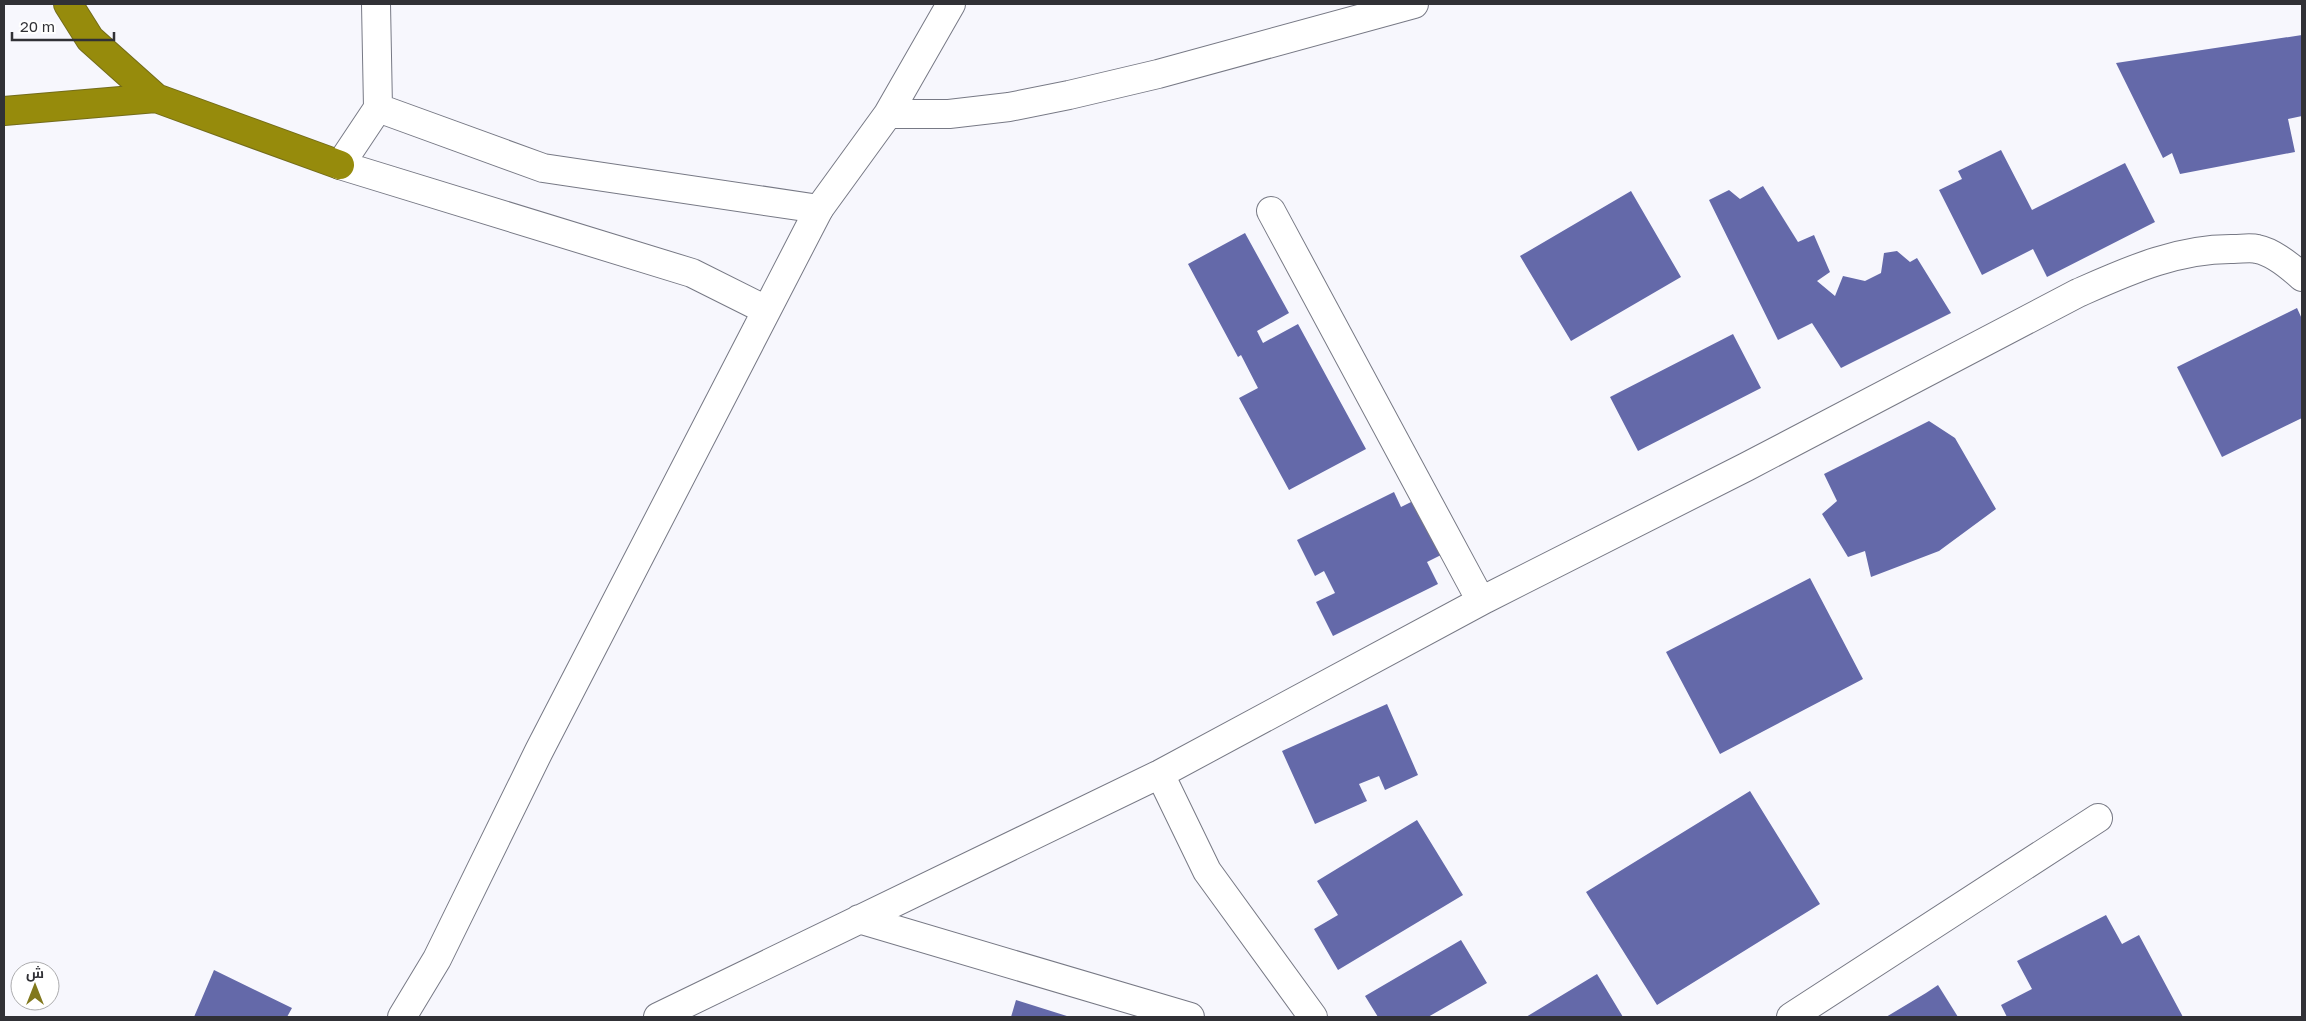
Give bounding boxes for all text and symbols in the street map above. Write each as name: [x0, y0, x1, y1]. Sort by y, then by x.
scale bar: [12, 10, 115, 42]
text: 20 m: [20, 17, 55, 35]
north arrow: [10, 961, 60, 1011]
text: ش: [26, 964, 44, 982]

